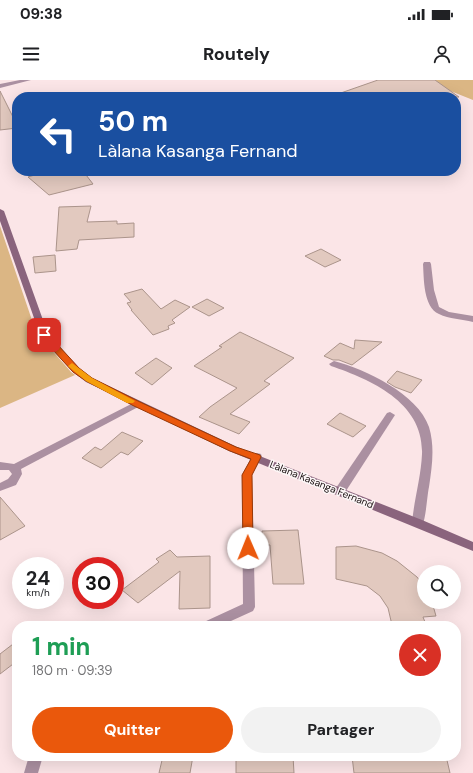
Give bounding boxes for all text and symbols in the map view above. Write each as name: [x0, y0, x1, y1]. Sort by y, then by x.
text: 09:38: [20, 4, 62, 24]
text: Routely: [203, 42, 270, 66]
icon: menu: [20, 43, 42, 65]
icon: person: [431, 43, 453, 65]
text: 50 m: [98, 103, 168, 140]
icon: left: [32, 108, 84, 160]
text: Làlana Kasanga Fernand: [98, 139, 298, 163]
pin: [27, 318, 61, 352]
icon: arrive: [33, 324, 55, 346]
street label: Làlana Kasanga Fernand: [268, 458, 376, 511]
position arrow: [227, 527, 269, 569]
speed limit sign: 30: [72, 557, 124, 609]
text: 24: [26, 565, 50, 591]
map controls: [417, 565, 461, 609]
button: search: [417, 565, 461, 609]
text: km/h: [26, 586, 50, 599]
text: 1 min: [32, 631, 90, 662]
button: close: [399, 634, 441, 676]
text: 180 m · 09:39: [32, 662, 113, 679]
button: Quitter: [32, 707, 233, 753]
button: Partager: [241, 707, 441, 753]

